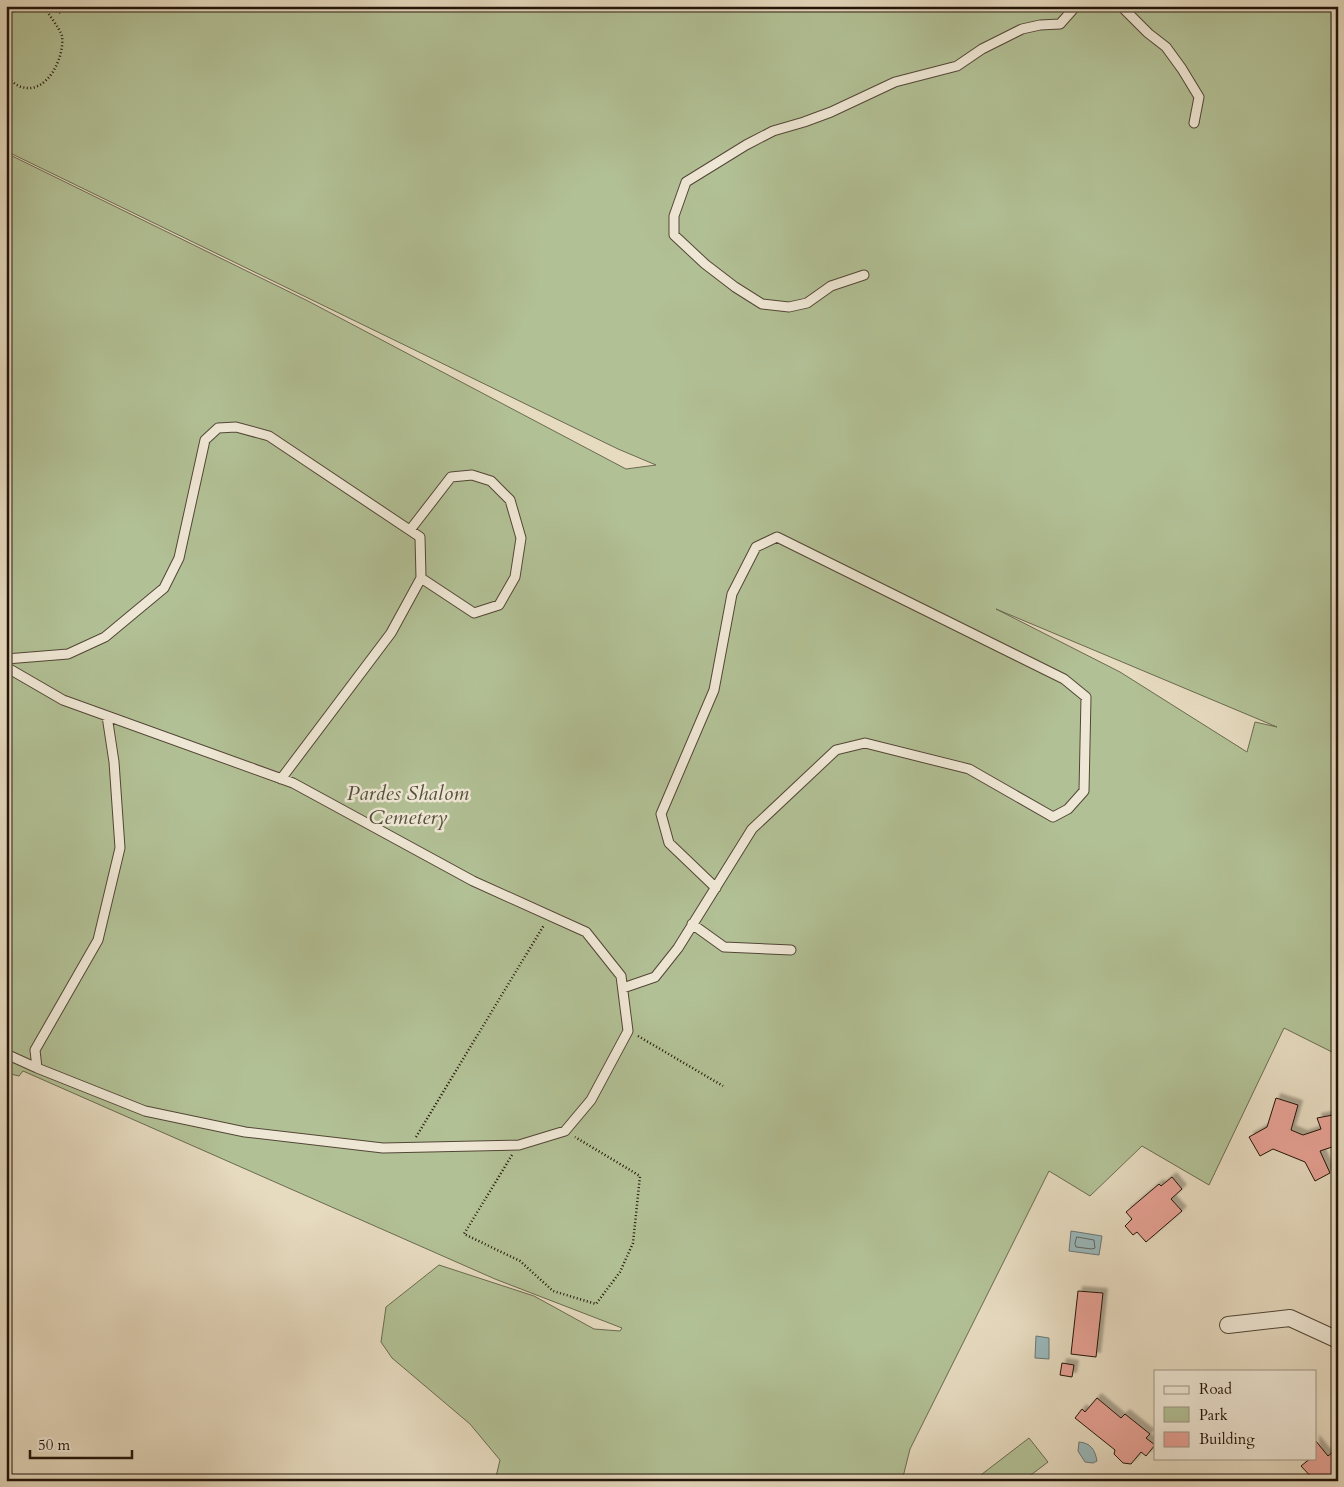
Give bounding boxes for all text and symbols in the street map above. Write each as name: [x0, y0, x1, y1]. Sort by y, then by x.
park label: Pardes Shalom Cemetery: [347, 779, 469, 832]
legend: [1154, 1370, 1316, 1460]
text: Road: [1199, 1379, 1232, 1399]
text: Park: [1199, 1405, 1228, 1425]
scale bar: [30, 1427, 132, 1459]
text: Building: [1199, 1429, 1255, 1449]
text: 50 m: [38, 1435, 70, 1455]

